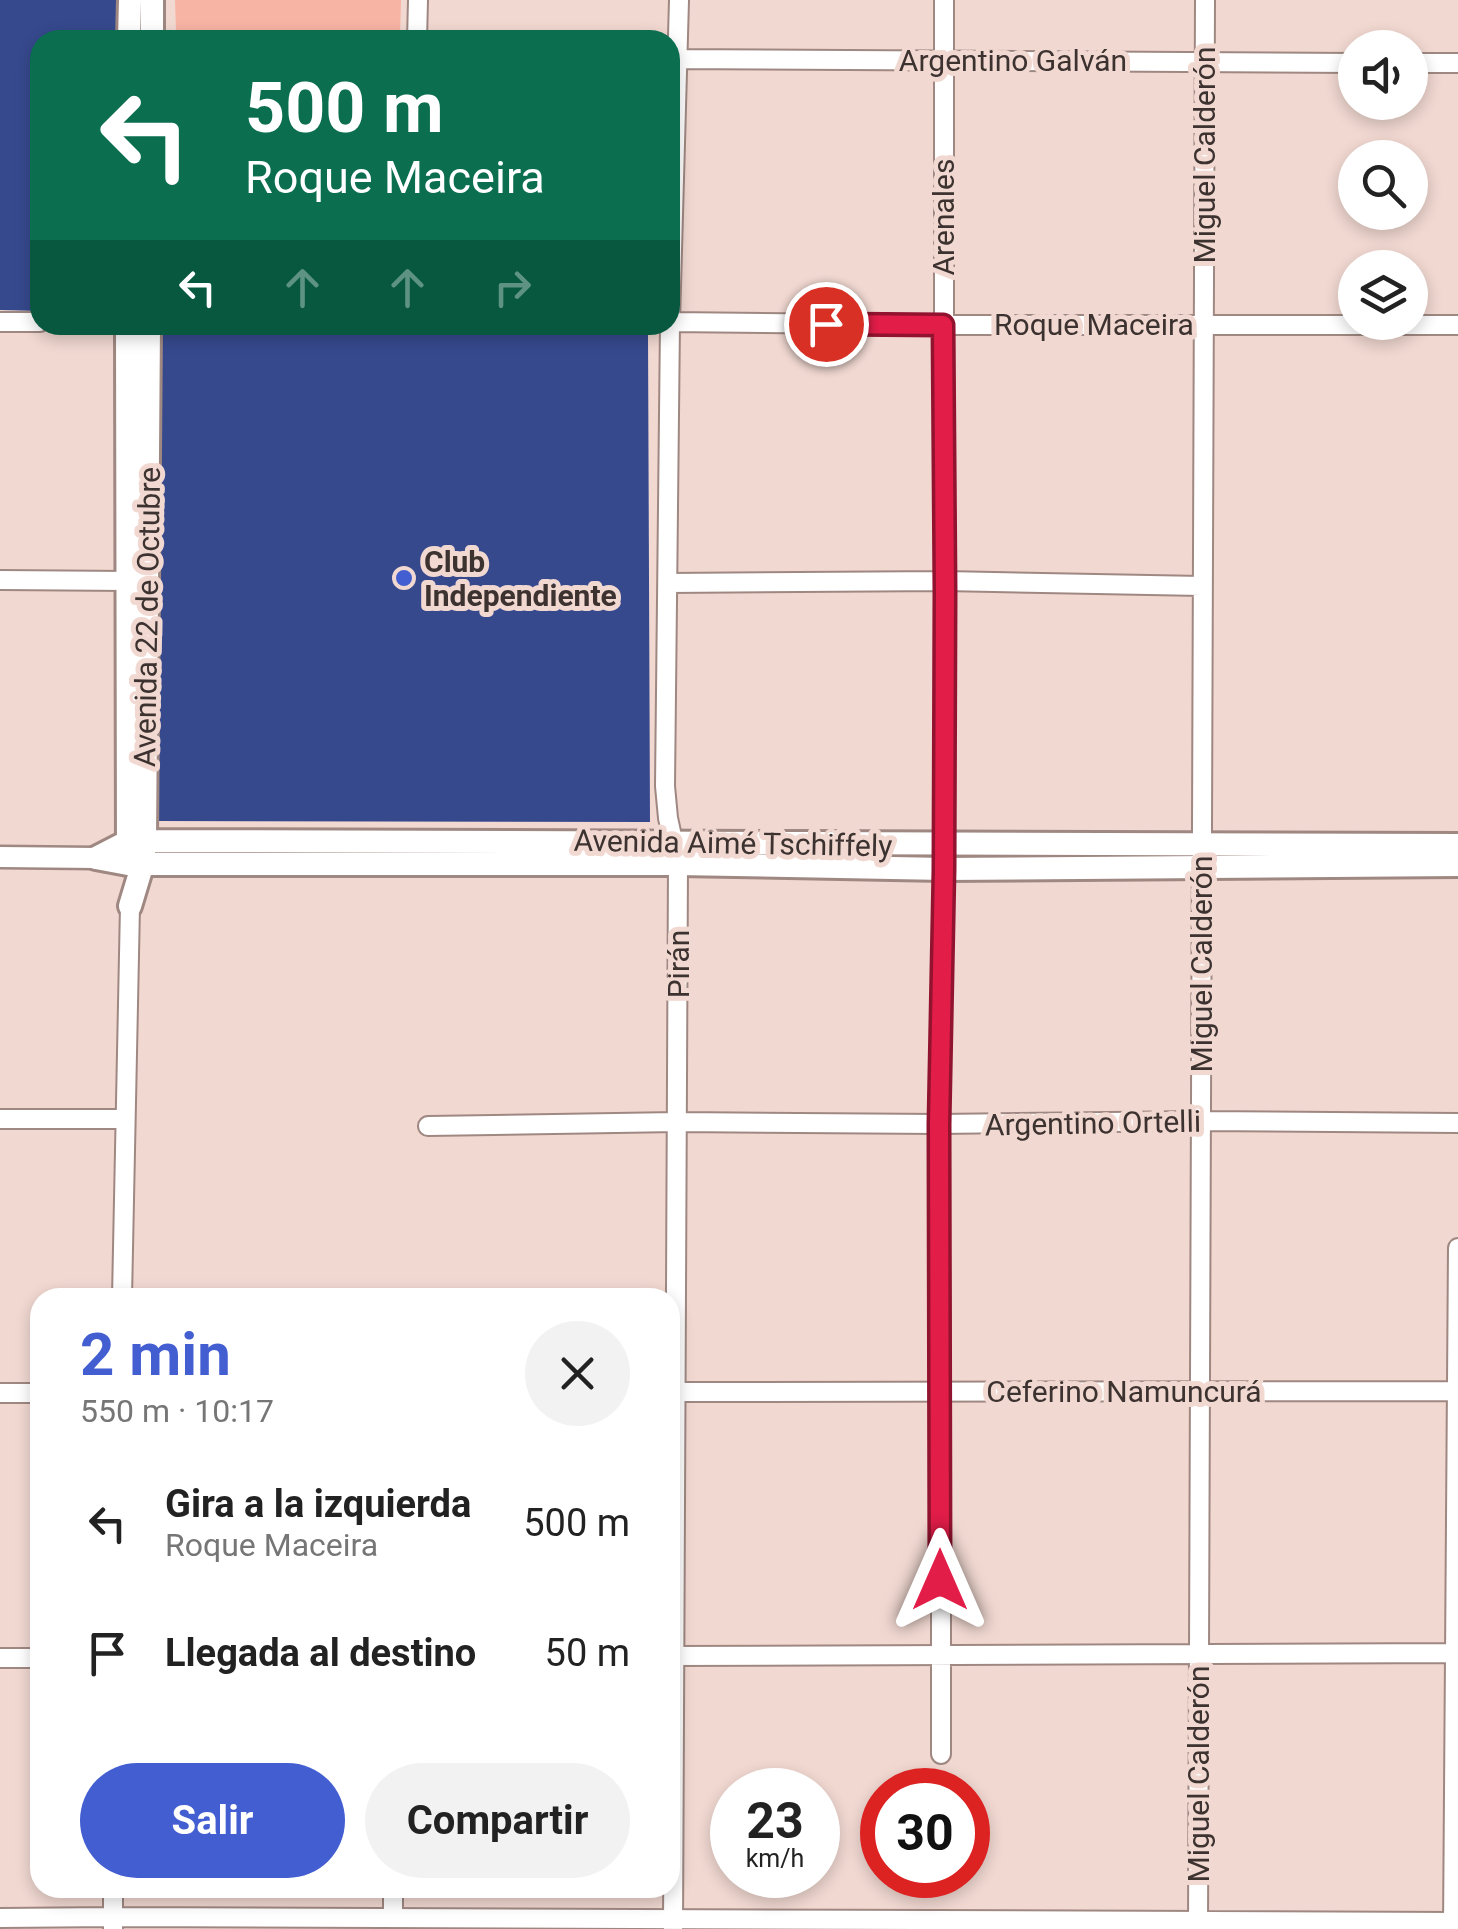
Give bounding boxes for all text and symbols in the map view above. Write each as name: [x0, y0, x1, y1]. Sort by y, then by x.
map controls: [1338, 30, 1428, 340]
button: sound: [1338, 30, 1428, 120]
street label: Argentino Galván: [899, 43, 1127, 78]
street label: Miguel Calderón: [1187, 46, 1222, 264]
text: 500 m: [245, 67, 444, 149]
icon: left: [80, 70, 210, 200]
button: search: [1338, 140, 1428, 230]
text: Roque Maceira: [245, 151, 545, 204]
street label: Arenales: [926, 159, 961, 275]
button: layers: [1338, 250, 1428, 340]
icon: left: [170, 260, 225, 315]
icon: ahead: [275, 260, 330, 315]
icon: ahead: [380, 260, 435, 315]
icon: right: [485, 260, 540, 315]
pin: [784, 282, 869, 367]
icon: arrive: [799, 297, 854, 352]
street label: Roque Maceira: [994, 307, 1194, 342]
street label: Avenida 22 de Octubre: [127, 467, 167, 767]
place label: Club Independiente: [424, 544, 617, 613]
marker: Club Independiente: [393, 567, 415, 589]
street label: Avenida Aimé Tschiffely: [573, 823, 893, 863]
street label: Miguel Calderón: [1184, 855, 1219, 1073]
street label: Pirán: [661, 930, 696, 998]
street label: Argentino Ortelli: [985, 1104, 1201, 1142]
text: 2 min: [80, 1319, 231, 1390]
button: close: [525, 1321, 630, 1426]
street label: Ceferino Namuncurá: [986, 1374, 1262, 1409]
text: 550 m · 10:17: [80, 1392, 274, 1430]
text: Gira a la izquierda: [165, 1482, 471, 1526]
icon: left: [80, 1496, 135, 1551]
text: 500 m: [523, 1501, 630, 1545]
text: Roque Maceira: [165, 1526, 378, 1564]
position arrow: [888, 1528, 992, 1632]
icon: arrive: [80, 1626, 135, 1681]
text: Llegada al destino: [165, 1631, 476, 1675]
text: 50 m: [545, 1631, 630, 1675]
street label: Miguel Calderón: [1181, 1665, 1216, 1883]
button: Salir: [80, 1763, 345, 1878]
button: Compartir: [365, 1763, 630, 1878]
speed limit sign: 30: [860, 1768, 990, 1898]
text: 23: [746, 1792, 804, 1850]
text: km/h: [746, 1844, 804, 1873]

